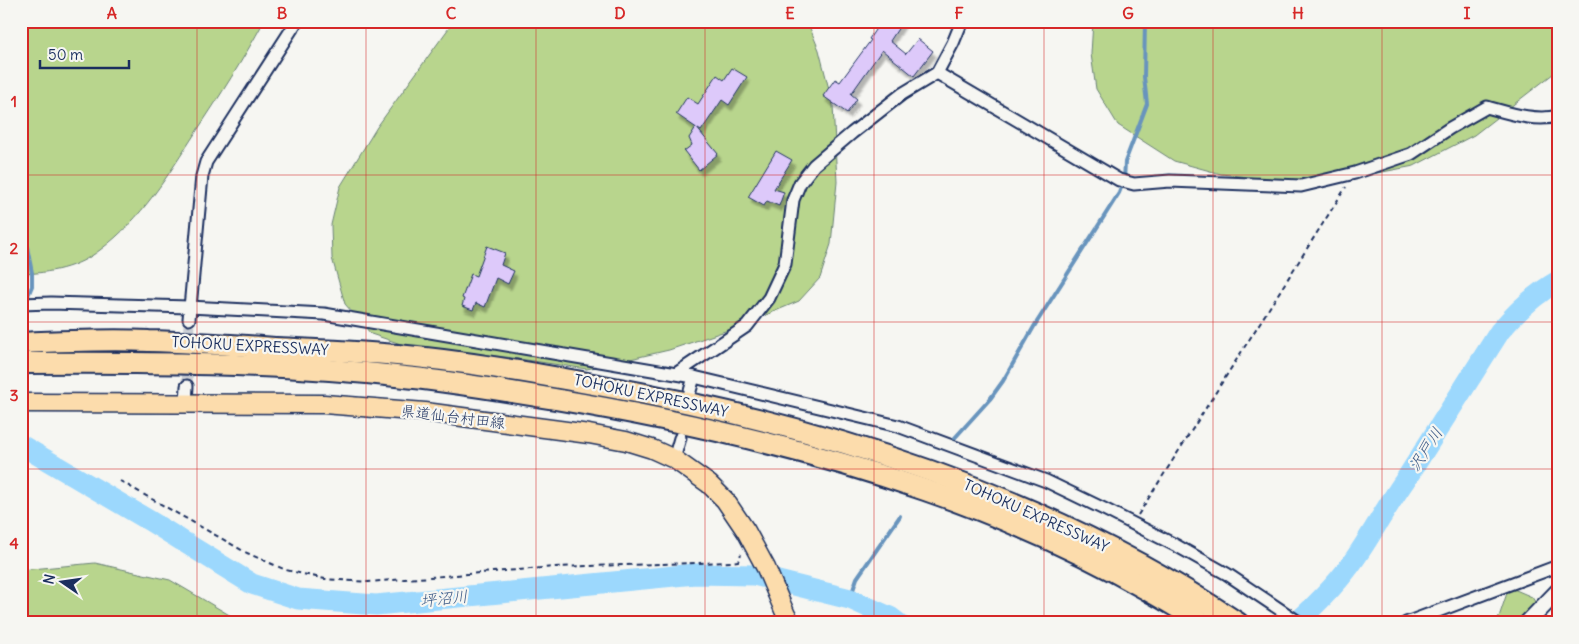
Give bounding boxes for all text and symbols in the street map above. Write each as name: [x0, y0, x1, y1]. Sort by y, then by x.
text: A: [107, 3, 117, 23]
text: B: [277, 3, 288, 23]
text: C: [446, 3, 457, 23]
text: D: [614, 3, 626, 23]
text: E: [785, 3, 795, 23]
text: F: [954, 3, 964, 23]
text: G: [1122, 3, 1134, 23]
text: H: [1292, 3, 1304, 23]
text: I: [1464, 3, 1471, 23]
scale bar: [40, 38, 129, 70]
text: 50 m: [48, 45, 83, 64]
text: 1: [11, 91, 17, 111]
text: 2: [10, 238, 19, 258]
street label: TOHOKU EXPRESSWAY: [171, 332, 330, 359]
street label: TOHOKU EXPRESSWAY: [572, 370, 731, 421]
text: 3: [9, 385, 19, 405]
street label: 県道仙台村田線: [400, 401, 506, 432]
water label: 沢戸川: [1404, 423, 1446, 475]
street label: TOHOKU EXPRESSWAY: [961, 475, 1112, 556]
text: 4: [9, 533, 19, 553]
north arrow: [38, 556, 88, 606]
text: N: [39, 572, 59, 586]
water label: 坪沼川: [419, 586, 469, 610]

